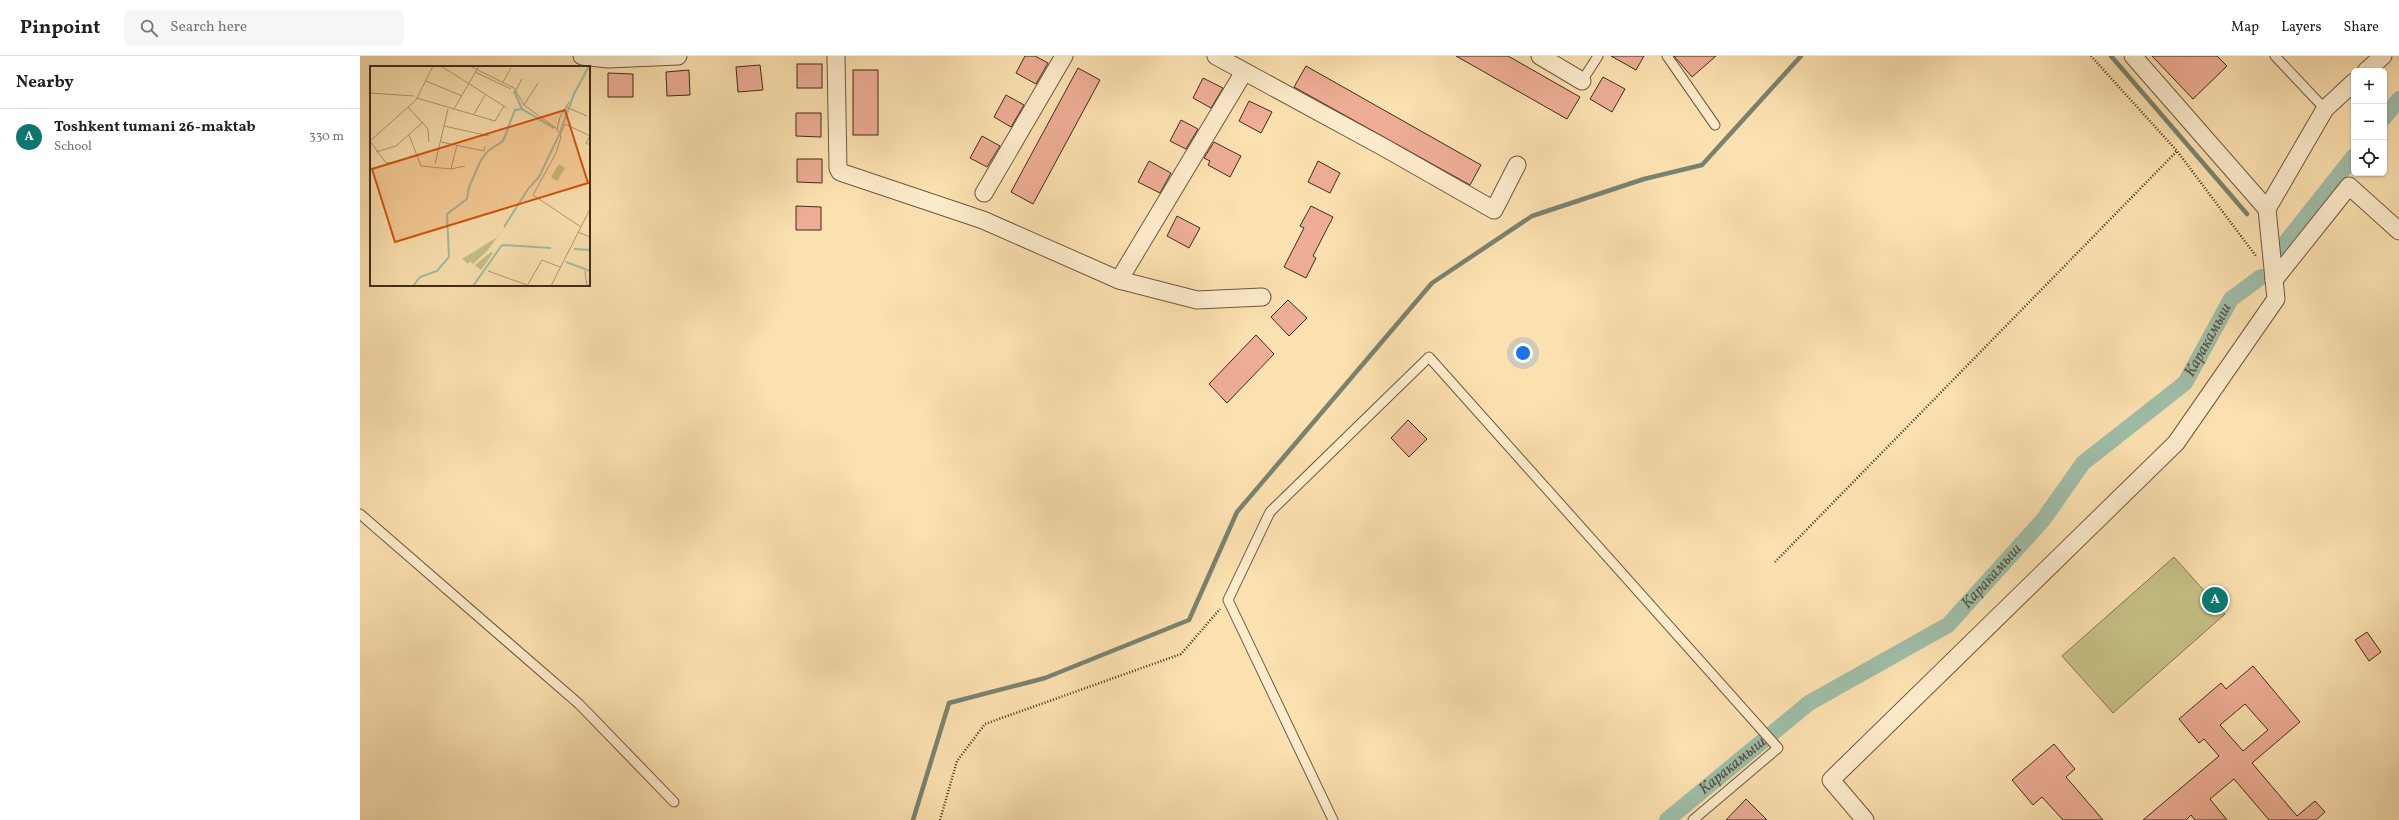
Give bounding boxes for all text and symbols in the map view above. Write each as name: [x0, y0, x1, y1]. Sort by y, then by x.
search box: [124, 10, 404, 46]
text: Pinpoint: [20, 15, 100, 41]
icon: search: [138, 17, 160, 39]
text: Search here: [170, 17, 247, 38]
text: Map: [2231, 18, 2259, 37]
text: Layers: [2281, 18, 2321, 37]
text: Share: [2343, 18, 2379, 37]
inset map: [370, 66, 590, 286]
map controls: [2351, 68, 2387, 176]
button: +: [2351, 68, 2387, 104]
text: Nearby: [16, 71, 74, 94]
button: −: [2351, 104, 2387, 140]
text: Toshkent tumani 26-maktab: [54, 117, 256, 138]
text: A: [24, 128, 34, 146]
text: 330 m: [309, 128, 344, 146]
text: School: [54, 138, 92, 156]
button: locate: [2351, 140, 2387, 176]
water label: Каракамыш: [2179, 299, 2238, 381]
your location: [1513, 343, 1533, 363]
water label: Каракамыш: [1957, 539, 2027, 614]
pin: A: [2202, 585, 2228, 615]
water label: Каракамыш: [1694, 732, 1771, 800]

